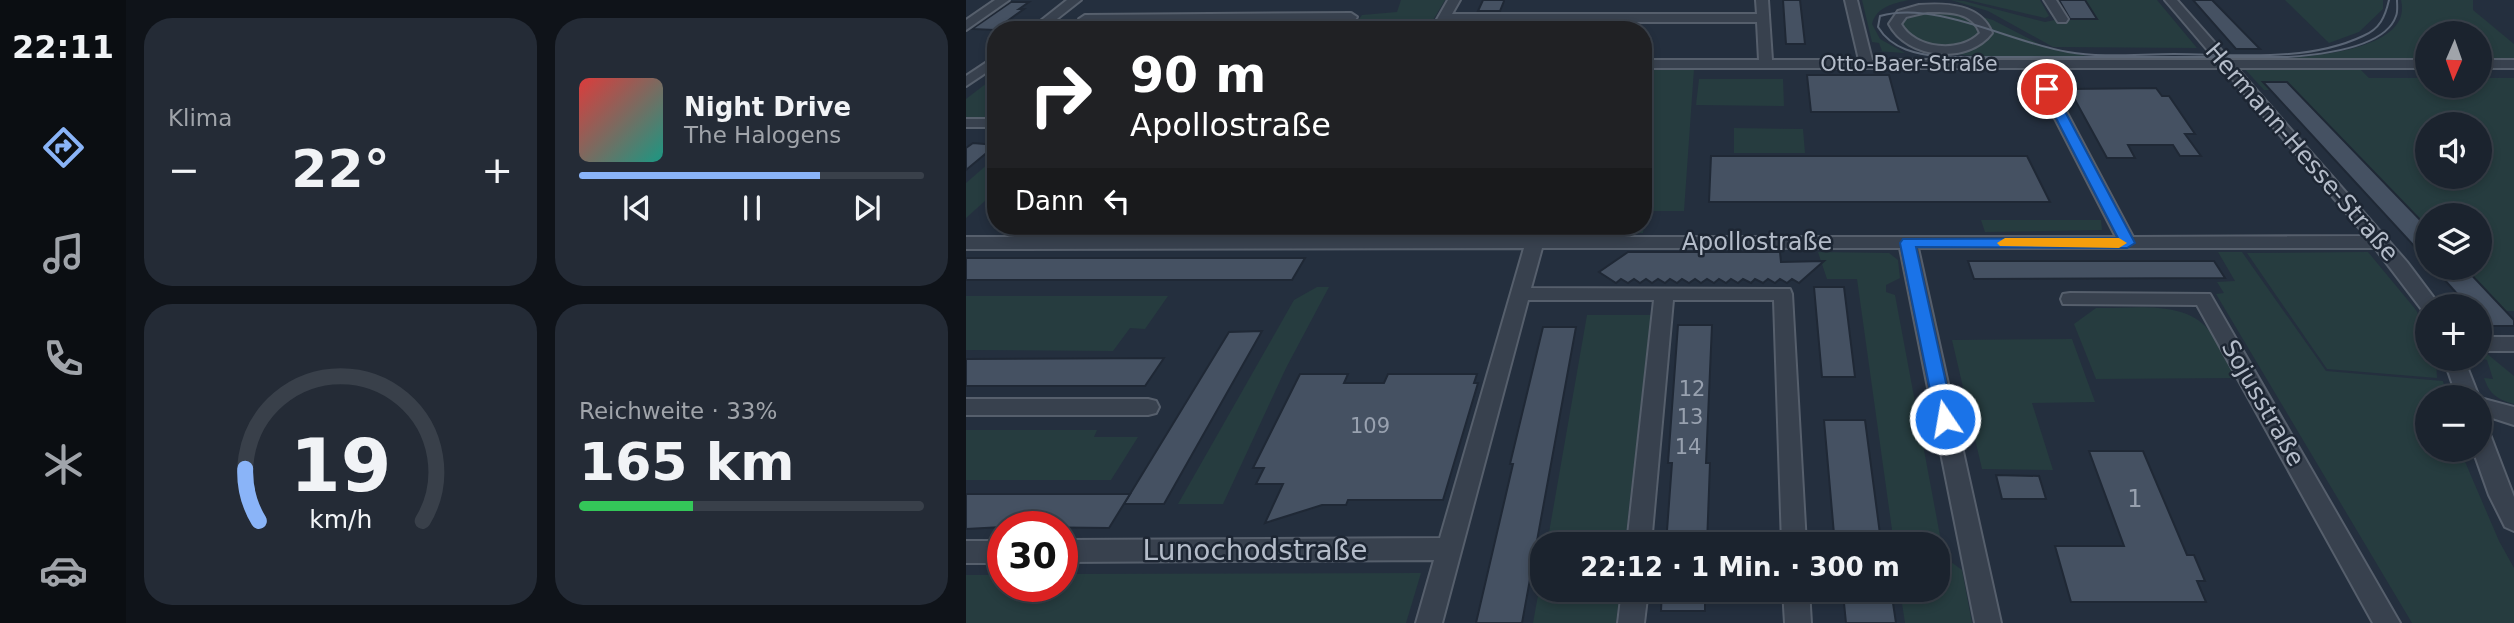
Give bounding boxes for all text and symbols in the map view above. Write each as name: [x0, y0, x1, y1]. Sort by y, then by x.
north arrow: [2415, 21, 2492, 98]
map controls: [2415, 21, 2492, 462]
text: 22:11: [12, 28, 114, 66]
street label: Hermann-Hesse-Straße: [2200, 37, 2404, 267]
text: 90 m: [1130, 47, 1266, 104]
icon: right: [1015, 49, 1106, 140]
street label: Otto-Baer-Straße: [1820, 52, 1998, 76]
pin: [2017, 59, 2077, 119]
icon: arrive: [2028, 70, 2066, 108]
text: Night Drive: [684, 92, 851, 122]
text: Klima: [168, 105, 232, 131]
text: Apollostraße: [1130, 106, 1331, 144]
button: sound: [2415, 112, 2492, 189]
text: The Halogens: [684, 122, 841, 148]
icon: directions: [39, 123, 88, 172]
text: 22°: [291, 139, 390, 199]
text: −: [168, 148, 200, 192]
text: +: [481, 148, 513, 192]
icon: left: [1098, 182, 1136, 220]
text: Dann: [1015, 186, 1084, 216]
icon: previous: [618, 189, 656, 227]
icon: pause: [733, 189, 771, 227]
icon: next: [848, 189, 886, 227]
button: layers: [2415, 203, 2492, 280]
street label: Apollostraße: [1682, 228, 1832, 256]
icon: music: [39, 229, 88, 278]
button: +: [2415, 294, 2492, 371]
icon: phone: [39, 334, 88, 383]
street label: Sojusstraße: [2216, 335, 2310, 471]
house number: 12: [1679, 377, 1705, 401]
position arrow: [1908, 382, 1982, 456]
button: −: [2415, 385, 2492, 462]
text: Reichweite · 33%: [579, 398, 777, 424]
house number: 13: [1677, 405, 1703, 429]
house number: 109: [1350, 414, 1390, 438]
text: 19: [290, 423, 391, 508]
text: 165 km: [579, 432, 794, 492]
house number: 14: [1675, 435, 1701, 459]
icon: climate: [39, 440, 88, 489]
house number: 1: [2127, 485, 2143, 513]
text: km/h: [309, 504, 372, 533]
speed limit sign: 30: [987, 511, 1078, 602]
street label: Lunochodstraße: [1143, 534, 1367, 567]
icon: car: [39, 546, 88, 595]
text: 22:12 · 1 Min. · 300 m: [1580, 552, 1900, 582]

